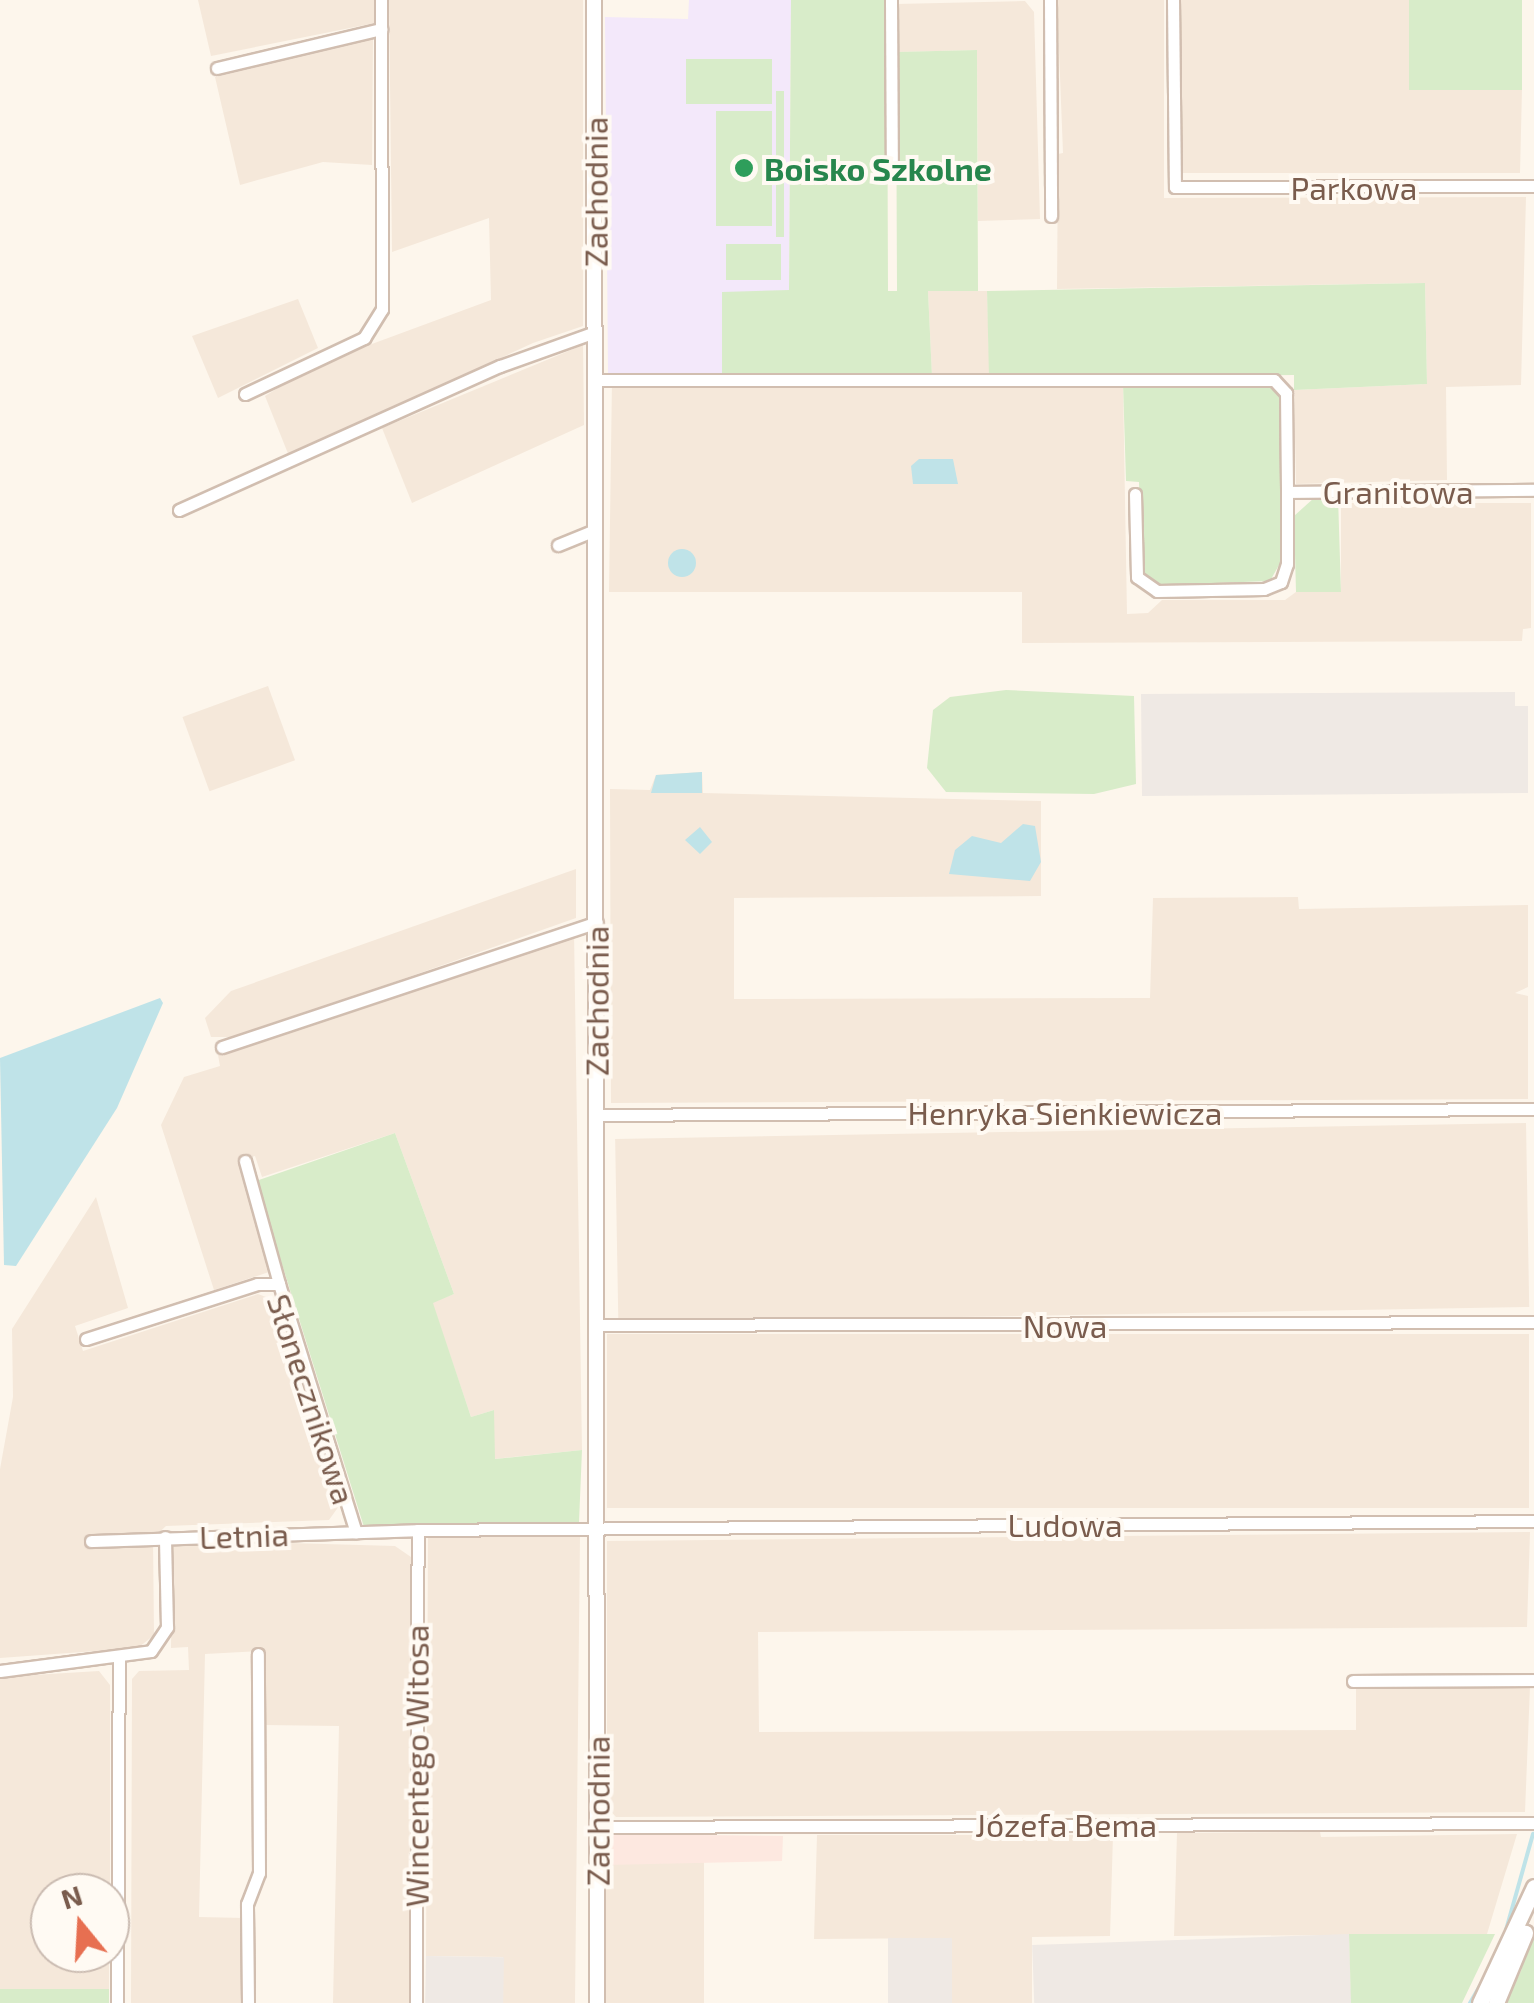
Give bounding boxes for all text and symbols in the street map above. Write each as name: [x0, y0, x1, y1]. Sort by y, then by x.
street label: Zachodnia: [576, 117, 614, 267]
place label: Boisko Szkolne: [764, 149, 992, 187]
marker: Boisko Szkolne: [733, 157, 755, 179]
street label: Parkowa: [1291, 168, 1417, 206]
street label: Granitowa: [1322, 472, 1474, 510]
street label: Zachodnia: [577, 926, 615, 1076]
street label: Henryka Sienkiewicza: [908, 1093, 1222, 1131]
street label: Słonecznikowa: [260, 1289, 364, 1509]
street label: Nowa: [1023, 1306, 1107, 1344]
street label: Ludowa: [1008, 1505, 1122, 1543]
street label: Letnia: [198, 1514, 290, 1556]
street label: Wincentego Witosa: [397, 1625, 435, 1907]
street label: Zachodnia: [578, 1736, 616, 1886]
street label: Józefa Bema: [975, 1805, 1157, 1843]
north arrow: [30, 1873, 130, 1973]
text: N: [56, 1877, 86, 1916]

